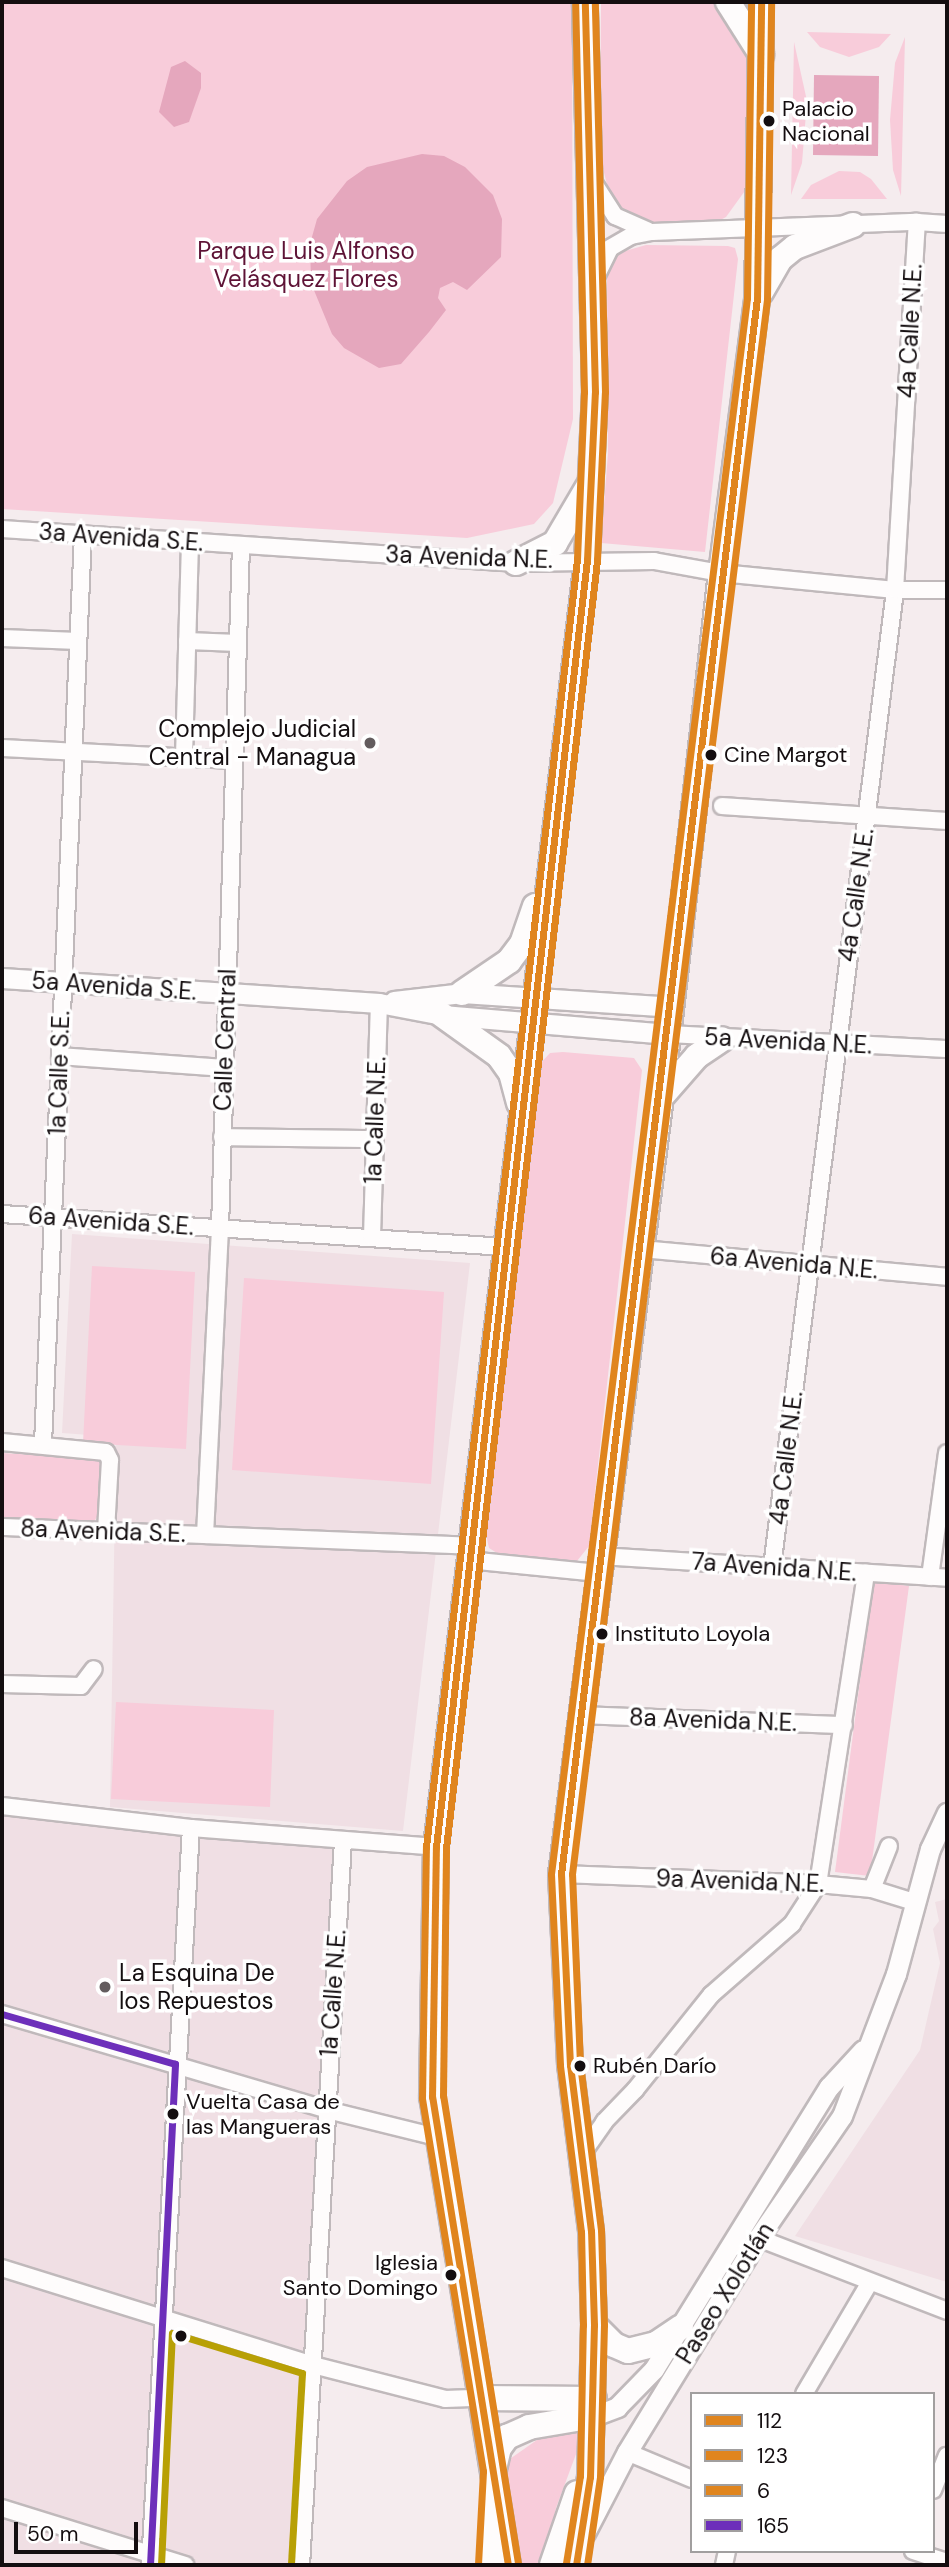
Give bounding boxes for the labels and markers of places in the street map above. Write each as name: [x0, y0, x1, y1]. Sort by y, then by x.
place label: Palacio Nacional: [782, 95, 870, 146]
marker: Palacio Nacional: [762, 114, 776, 128]
place label: Complejo Judicial Central - Managua: [149, 715, 356, 771]
marker: Complejo Judicial Central - Managua: [362, 735, 378, 751]
place label: Cine Margot: [724, 742, 847, 768]
marker: Cine Margot: [704, 748, 718, 762]
place label: Instituto Loyola: [615, 1621, 770, 1647]
marker: Instituto Loyola: [595, 1627, 609, 1641]
place label: La Esquina De los Repuestos: [119, 1959, 275, 2015]
marker: La Esquina De los Repuestos: [97, 1979, 113, 1995]
place label: Rubén Darío: [593, 2053, 717, 2079]
marker: Rubén Darío: [573, 2059, 587, 2073]
place label: Vuelta Casa de las Mangueras: [186, 2088, 340, 2140]
marker: Vuelta Casa de las Mangueras: [166, 2107, 180, 2121]
place label: Iglesia Santo Domingo: [283, 2249, 438, 2300]
marker: Iglesia Santo Domingo: [444, 2268, 458, 2282]
unlabelled marker: [174, 2329, 188, 2343]

